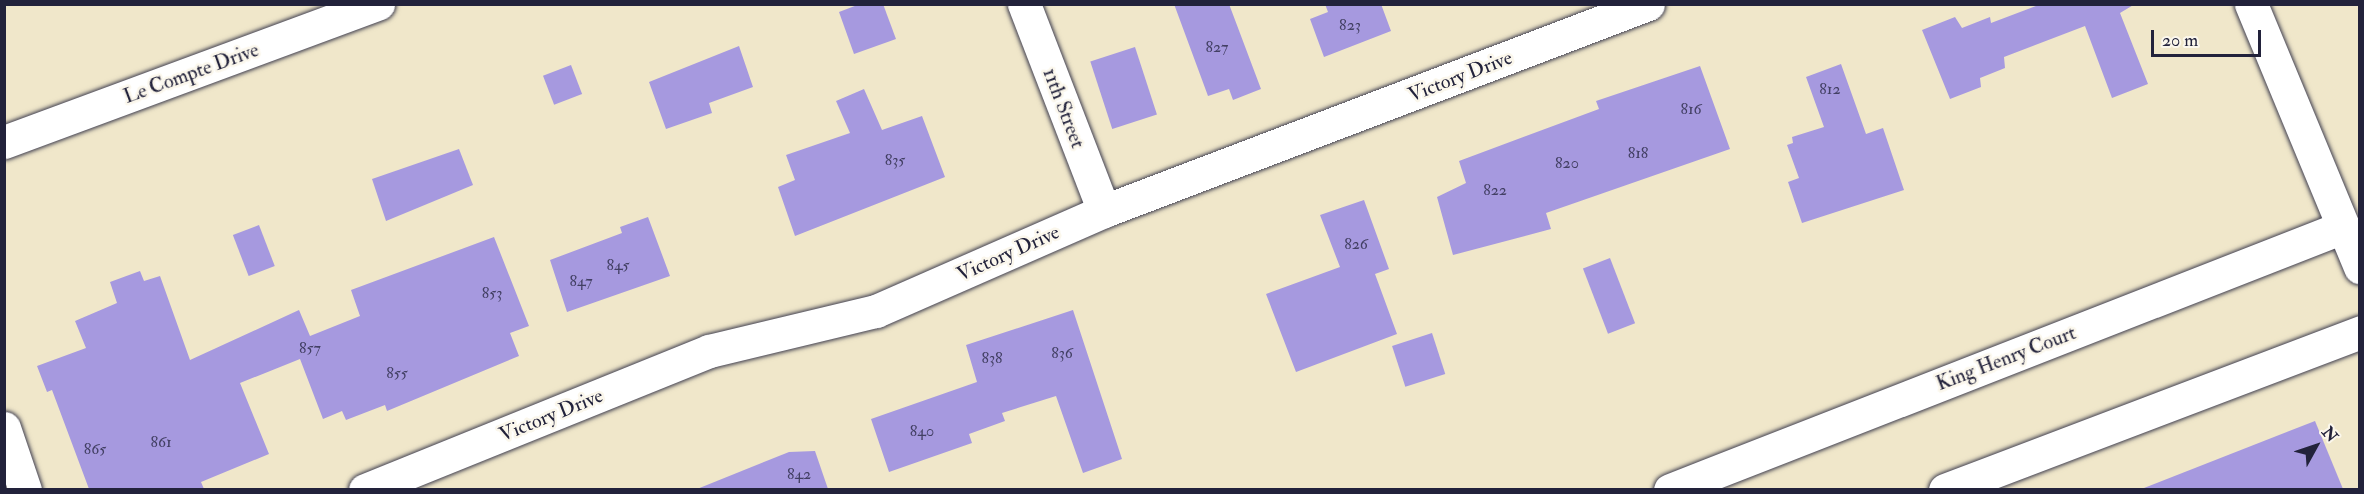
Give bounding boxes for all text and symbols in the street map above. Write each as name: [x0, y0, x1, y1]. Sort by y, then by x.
house number: 823: [1339, 15, 1361, 35]
scale bar: [2154, 18, 2264, 56]
text: 20 m: [2162, 29, 2198, 52]
street label: Le Compte Drive: [120, 37, 262, 109]
house number: 827: [1206, 37, 1228, 57]
street label: Victory Drive: [1405, 45, 1515, 107]
street label: 11th Street: [1038, 65, 1090, 151]
house number: 812: [1819, 79, 1841, 99]
house number: 816: [1680, 99, 1702, 119]
house number: 818: [1628, 143, 1648, 163]
house number: 835: [885, 150, 905, 170]
house number: 820: [1555, 153, 1579, 173]
house number: 822: [1483, 180, 1507, 200]
street label: Victory Drive: [953, 220, 1063, 286]
house number: 826: [1344, 234, 1368, 254]
house number: 845: [606, 255, 630, 275]
house number: 847: [569, 271, 593, 291]
house number: 853: [482, 283, 502, 303]
street label: King Henry Court: [1933, 320, 2079, 396]
house number: 857: [299, 338, 321, 358]
house number: 836: [1051, 343, 1073, 363]
house number: 838: [981, 348, 1003, 368]
house number: 855: [386, 363, 408, 383]
street label: Victory Drive: [496, 383, 606, 447]
north arrow: [2286, 416, 2346, 476]
house number: 840: [910, 421, 934, 441]
text: N: [2318, 423, 2342, 446]
house number: 861: [150, 432, 172, 452]
house number: 865: [84, 439, 106, 459]
house number: 842: [787, 464, 811, 484]

